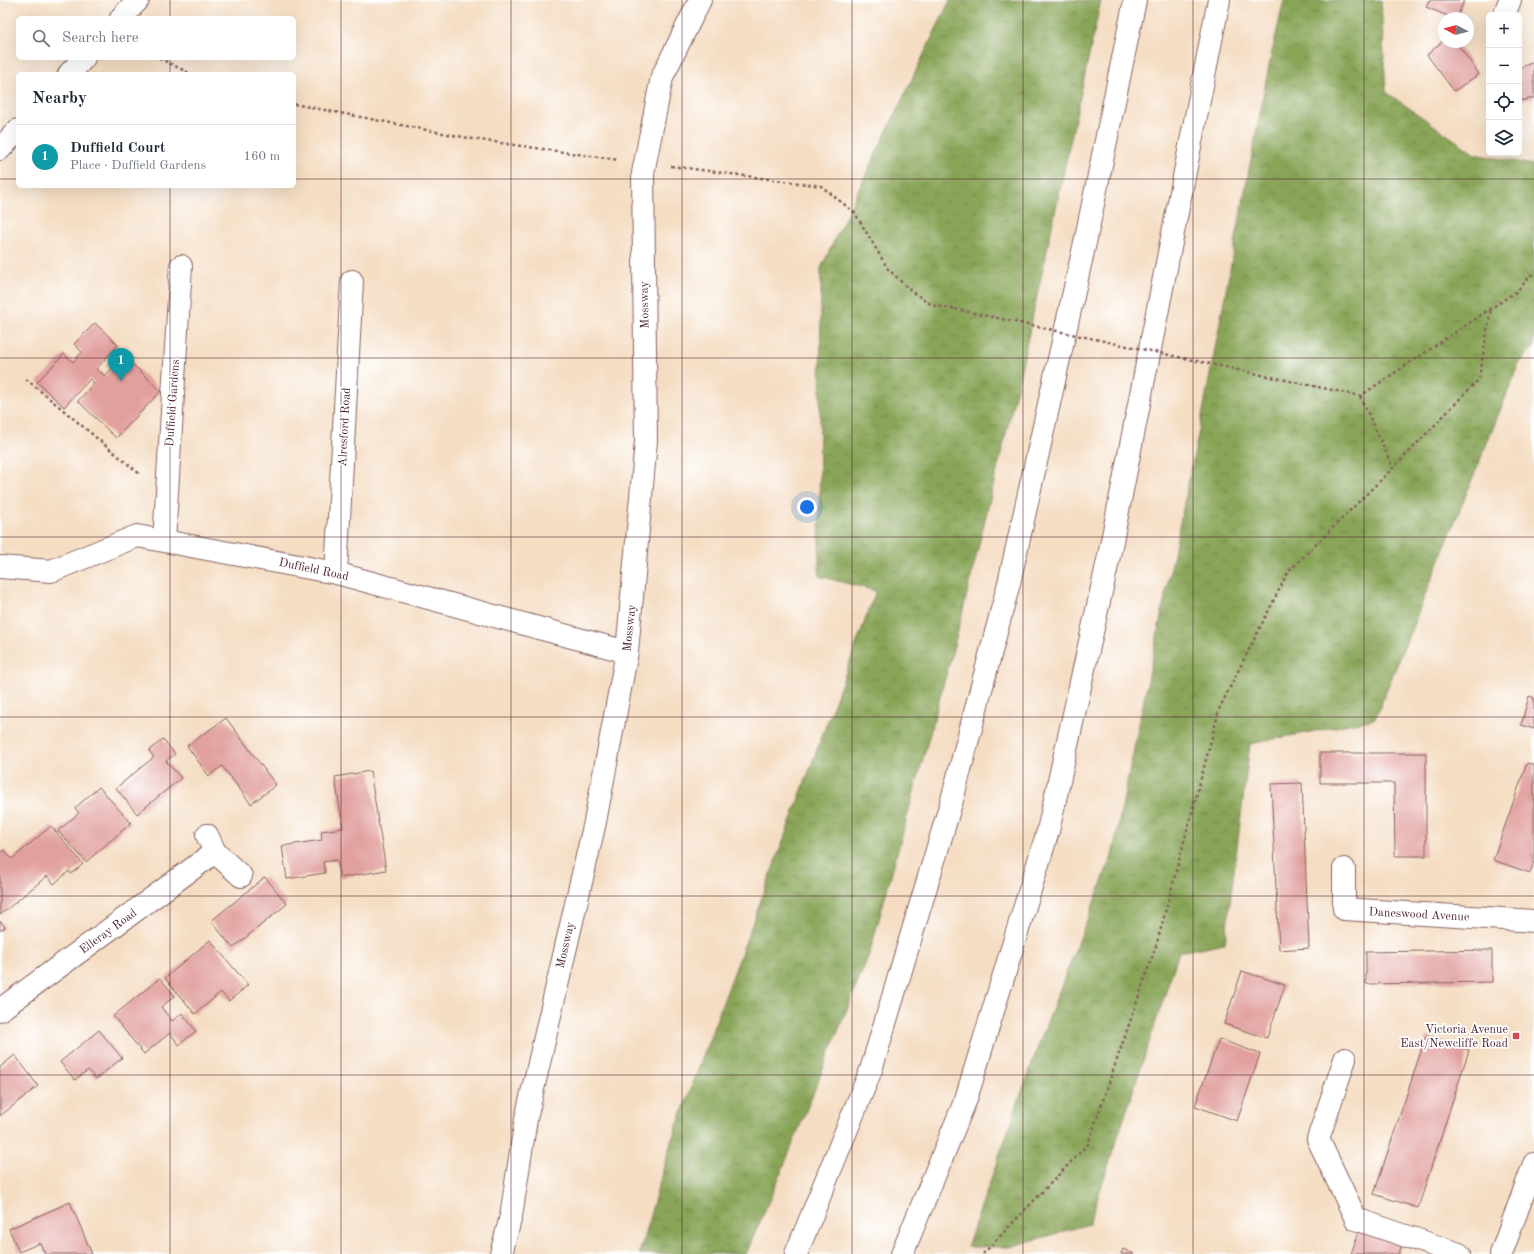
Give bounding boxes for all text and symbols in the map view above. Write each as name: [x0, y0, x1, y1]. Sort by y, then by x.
north arrow: [1438, 12, 1474, 48]
map controls: [1486, 12, 1522, 156]
button: +: [1486, 12, 1522, 48]
search box: [16, 16, 296, 60]
icon: search: [30, 27, 52, 49]
text: Search here: [62, 31, 139, 46]
button: −: [1486, 48, 1522, 84]
button: locate: [1486, 84, 1522, 120]
text: Nearby: [32, 90, 87, 107]
button: layers: [1486, 120, 1522, 156]
text: Duffield Court: [70, 141, 165, 156]
text: 1: [41, 150, 49, 163]
text: 160 m: [243, 150, 280, 163]
text: Place · Duffield Gardens: [70, 159, 206, 172]
street label: Mossway: [639, 281, 651, 329]
pin: 1: [108, 348, 134, 381]
street label: Duffield Gardens: [164, 359, 182, 447]
street label: Alresford Road: [337, 387, 353, 467]
your location: [797, 497, 817, 517]
street label: Duffield Road: [278, 557, 350, 583]
street label: Mossway: [622, 603, 639, 652]
street label: Daneswood Avenue: [1368, 906, 1470, 924]
street label: Elleray Road: [78, 907, 139, 956]
street label: Mossway: [555, 920, 577, 970]
place label: Victoria Avenue East/Newcliffe Road: [1400, 1024, 1508, 1050]
marker: Victoria Avenue East/Newcliffe Road: [1511, 1031, 1521, 1041]

